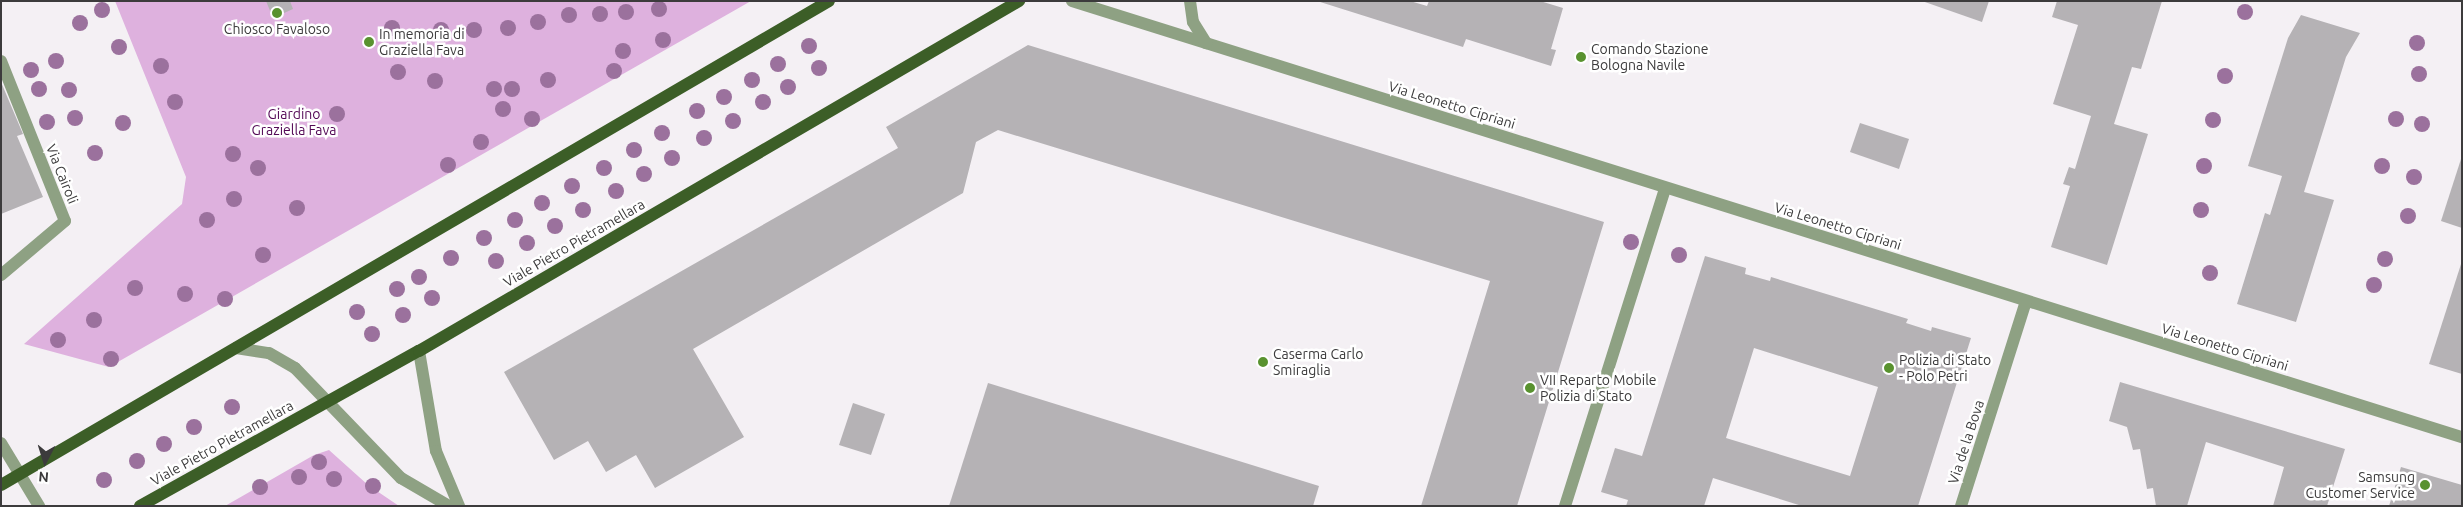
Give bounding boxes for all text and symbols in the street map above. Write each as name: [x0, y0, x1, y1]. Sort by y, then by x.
marker: Chiosco Favaloso: [271, 7, 283, 19]
place label: Chiosco Favaloso: [224, 21, 330, 37]
place label: In memoria di Graziella Fava: [379, 26, 465, 58]
marker: In memoria di Graziella Fava: [363, 36, 375, 48]
place label: Comando Stazione Bologna Navile: [1591, 41, 1708, 74]
marker: Comando Stazione Bologna Navile: [1575, 51, 1587, 63]
street label: Via Leonetto Cipriani: [1387, 78, 1517, 132]
park label: Giardino Graziella Fava: [251, 106, 337, 138]
street label: Via Cairoli: [42, 142, 82, 206]
street label: Viale Pietro Pietramellara: [500, 196, 648, 290]
street label: Via Leonetto Cipriani: [1773, 199, 1903, 253]
street label: Via Leonetto Cipriani: [2160, 320, 2290, 374]
place label: Caserma Carlo Smiraglia: [1273, 346, 1363, 378]
place label: Polizia di Stato - Polo Petri: [1899, 352, 1991, 384]
marker: Caserma Carlo Smiraglia: [1257, 356, 1269, 368]
marker: Polizia di Stato - Polo Petri: [1883, 362, 1895, 374]
place label: VII Reparto Mobile Polizia di Stato: [1540, 372, 1657, 404]
marker: VII Reparto Mobile Polizia di Stato: [1524, 382, 1536, 394]
street label: Viale Pietro Pietramellara: [148, 397, 296, 489]
street label: Via de la Bova: [1945, 398, 1987, 486]
north arrow: [20, 437, 70, 487]
text: N: [38, 469, 50, 485]
place label: Samsung Customer Service: [2305, 469, 2415, 502]
marker: Samsung Customer Service: [2419, 479, 2431, 491]

